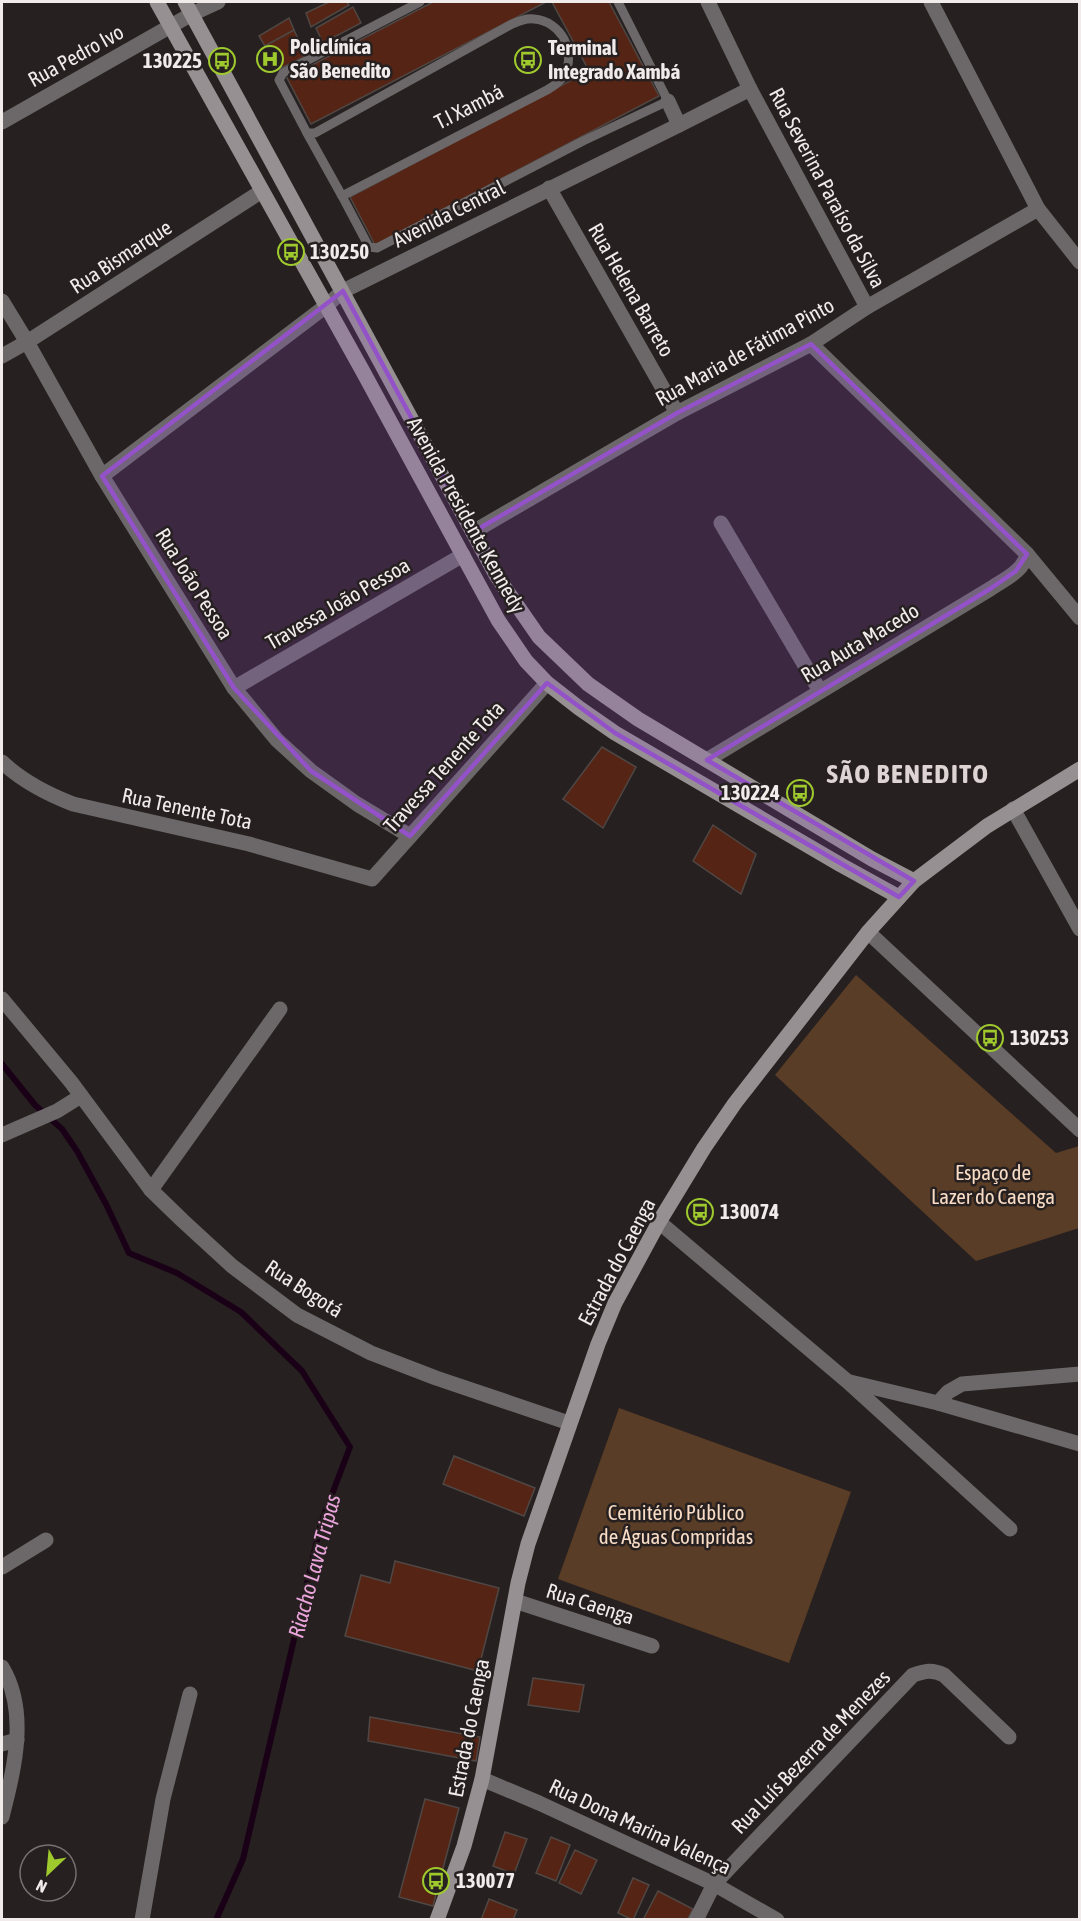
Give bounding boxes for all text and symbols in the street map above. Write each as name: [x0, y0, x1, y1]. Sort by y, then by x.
street label: Rua Pedro Ivo: [24, 19, 127, 91]
place label: Policlínica São Benedito: [290, 34, 391, 82]
place label: Terminal Integrado Xambá: [548, 35, 680, 83]
hospital icon: Policlínica São Benedito: [255, 44, 285, 74]
bus stop icon: Terminal Integrado Xambá: [513, 45, 543, 75]
bus stop icon: 130225: [207, 46, 237, 76]
place label: 130225: [143, 48, 202, 72]
street label: T.I Xambá: [430, 79, 507, 134]
street label: Rua Severina Paraíso da Silva: [765, 83, 891, 292]
street label: Avenida Central: [389, 174, 509, 252]
street label: Rua Bismarque: [65, 214, 176, 298]
street label: Rua Helena Barreto: [584, 219, 680, 360]
bus stop icon: 130250: [276, 237, 306, 267]
place label: 130250: [310, 239, 369, 263]
street label: Rua Maria de Fátima Pinto: [651, 292, 838, 410]
street label: Avenida Presidente Kennedy: [403, 413, 531, 617]
street label: Rua João Pessoa: [151, 523, 239, 643]
street label: Travessa João Pessoa: [261, 552, 414, 654]
street label: Rua Auta Macedo: [796, 598, 923, 687]
street label: Travessa Tenente Tota: [378, 696, 508, 837]
district label: SÃO BENEDITO: [827, 758, 989, 789]
bus stop icon: 130224: [785, 778, 815, 808]
place label: 130224: [721, 780, 780, 804]
street label: Rua Tenente Tota: [120, 783, 255, 834]
bus stop icon: 130253: [975, 1023, 1005, 1053]
place label: 130253: [1010, 1025, 1069, 1049]
park label: Espaço de Lazer do Caenga: [931, 1160, 1055, 1208]
street label: Estrada do Caenga: [573, 1194, 660, 1329]
bus stop icon: 130074: [685, 1197, 715, 1227]
place label: 130074: [720, 1199, 779, 1223]
street label: Rua Bogotá: [261, 1254, 348, 1322]
water label: Riacho Lava Tripas: [282, 1491, 346, 1641]
park label: Cemitério Público de Águas Compridas: [599, 1500, 753, 1548]
street label: Rua Caenga: [544, 1578, 637, 1628]
street label: Estrada do Caenga: [443, 1657, 493, 1799]
street label: Rua Luís Bezerra de Menezes: [726, 1665, 895, 1838]
street label: Rua Dona Marina Valença: [546, 1773, 735, 1879]
north arrow: [18, 1843, 78, 1903]
bus stop icon: 130077: [421, 1866, 451, 1896]
place label: 130077: [456, 1868, 515, 1892]
text: N: [33, 1876, 50, 1897]

